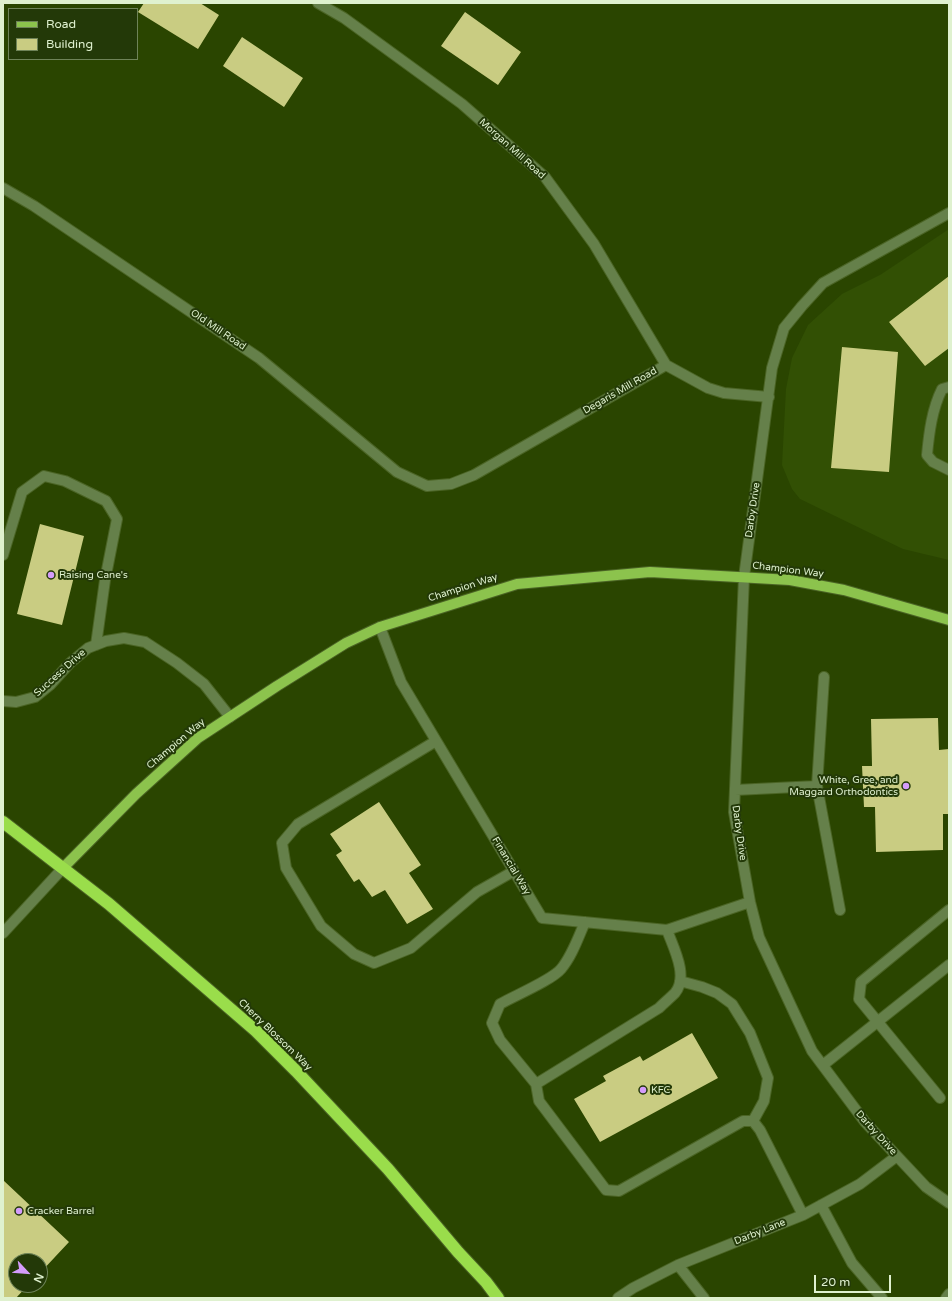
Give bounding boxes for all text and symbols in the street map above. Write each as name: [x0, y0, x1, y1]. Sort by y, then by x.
legend: [8, 8, 138, 60]
text: Road: [46, 17, 76, 31]
text: Building: [46, 37, 93, 51]
street label: Morgan Mill Road: [477, 116, 547, 182]
street label: Old Mill Road: [188, 307, 248, 353]
street label: Degaris Mill Road: [581, 365, 659, 417]
street label: Darby Drive: [743, 482, 763, 538]
street label: Champion Way: [752, 560, 824, 580]
place label: Raising Cane's: [59, 569, 128, 581]
marker: Raising Cane's: [46, 570, 56, 580]
street label: Champion Way: [427, 571, 499, 605]
street label: Success Drive: [32, 647, 88, 699]
street label: Champion Way: [145, 716, 207, 772]
place label: White, Gree, and Maggard Orthodontics: [789, 774, 898, 798]
marker: White, Gree, and Maggard Orthodontics: [901, 781, 911, 791]
street label: Darby Drive: [729, 805, 749, 861]
street label: Financial Way: [489, 835, 533, 897]
street label: Cherry Blossom Way: [236, 997, 314, 1073]
place label: KFC: [651, 1084, 671, 1096]
marker: KFC: [638, 1085, 648, 1095]
street label: Darby Drive: [853, 1108, 899, 1158]
place label: Cracker Barrel: [27, 1205, 94, 1217]
marker: Cracker Barrel: [14, 1206, 24, 1216]
street label: Darby Lane: [733, 1216, 787, 1248]
north arrow: [8, 1253, 48, 1293]
scale bar: [816, 1267, 893, 1293]
text: N: [31, 1271, 46, 1285]
text: 20 m: [821, 1275, 850, 1289]

